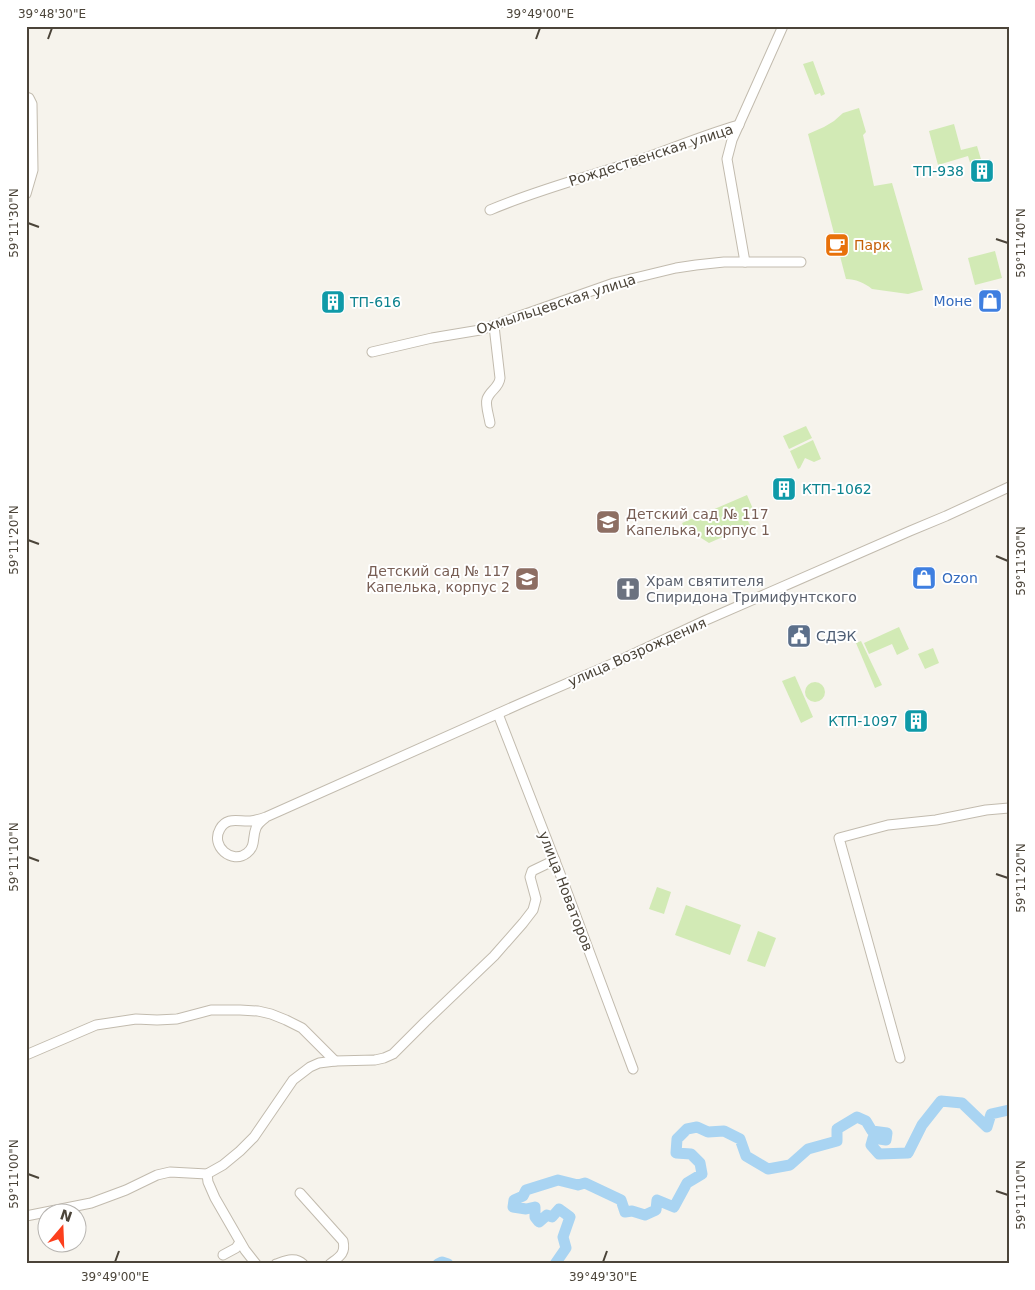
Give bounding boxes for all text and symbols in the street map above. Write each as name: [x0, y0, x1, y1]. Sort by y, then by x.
text: 39°48'30"E: [18, 7, 86, 21]
text: 39°49'00"E: [506, 7, 574, 21]
street label: Рождественская улица: [567, 121, 735, 189]
building icon: ТП-938: [969, 158, 995, 184]
place label: ТП-938: [912, 163, 964, 179]
text: 59°11'30"N: [7, 188, 21, 258]
text: 59°11'40"N: [1014, 208, 1028, 278]
cafe icon: Парк: [824, 232, 850, 258]
place label: Парк: [854, 237, 890, 253]
street label: Охмыльцевская улица: [474, 271, 638, 337]
shop icon: Моне: [977, 288, 1003, 314]
building icon: ТП-616: [320, 289, 346, 315]
place label: Моне: [934, 293, 972, 309]
place label: ТП-616: [349, 294, 401, 310]
building icon: КТП-1062: [771, 476, 797, 502]
place label: КТП-1062: [802, 481, 872, 497]
text: 59°11'20"N: [7, 505, 21, 575]
place label: Детский сад № 117 Капелька, корпус 1: [626, 506, 770, 538]
school or university icon: Детский сад № 117 Капелька, корпус 1: [595, 509, 621, 535]
text: 59°11'30"N: [1014, 526, 1028, 596]
place label: Детский сад № 117 Капелька, корпус 2: [366, 563, 510, 595]
shop icon: Ozon: [911, 565, 937, 591]
school or university icon: Детский сад № 117 Капелька, корпус 2: [514, 566, 540, 592]
place label: Ozon: [942, 570, 978, 586]
place label: Храм святителя Спиридона Тримифунтского: [646, 573, 857, 605]
church icon: Храм святителя Спиридона Тримифунтского: [615, 576, 641, 602]
street label: улица Возрождения: [565, 614, 709, 690]
public building icon: СДЭК: [786, 623, 812, 649]
place label: СДЭК: [816, 628, 856, 644]
building icon: КТП-1097: [903, 708, 929, 734]
place label: КТП-1097: [828, 713, 898, 729]
text: 59°11'10"N: [7, 822, 21, 892]
street label: улица Новаторов: [536, 829, 596, 953]
text: 59°11'20"N: [1014, 843, 1028, 913]
text: 59°11'00"N: [7, 1139, 21, 1209]
text: 59°11'10"N: [1014, 1160, 1028, 1230]
north arrow: [38, 1202, 88, 1252]
text: N: [58, 1206, 74, 1225]
text: 39°49'00"E: [81, 1270, 149, 1284]
text: 39°49'30"E: [569, 1270, 637, 1284]

